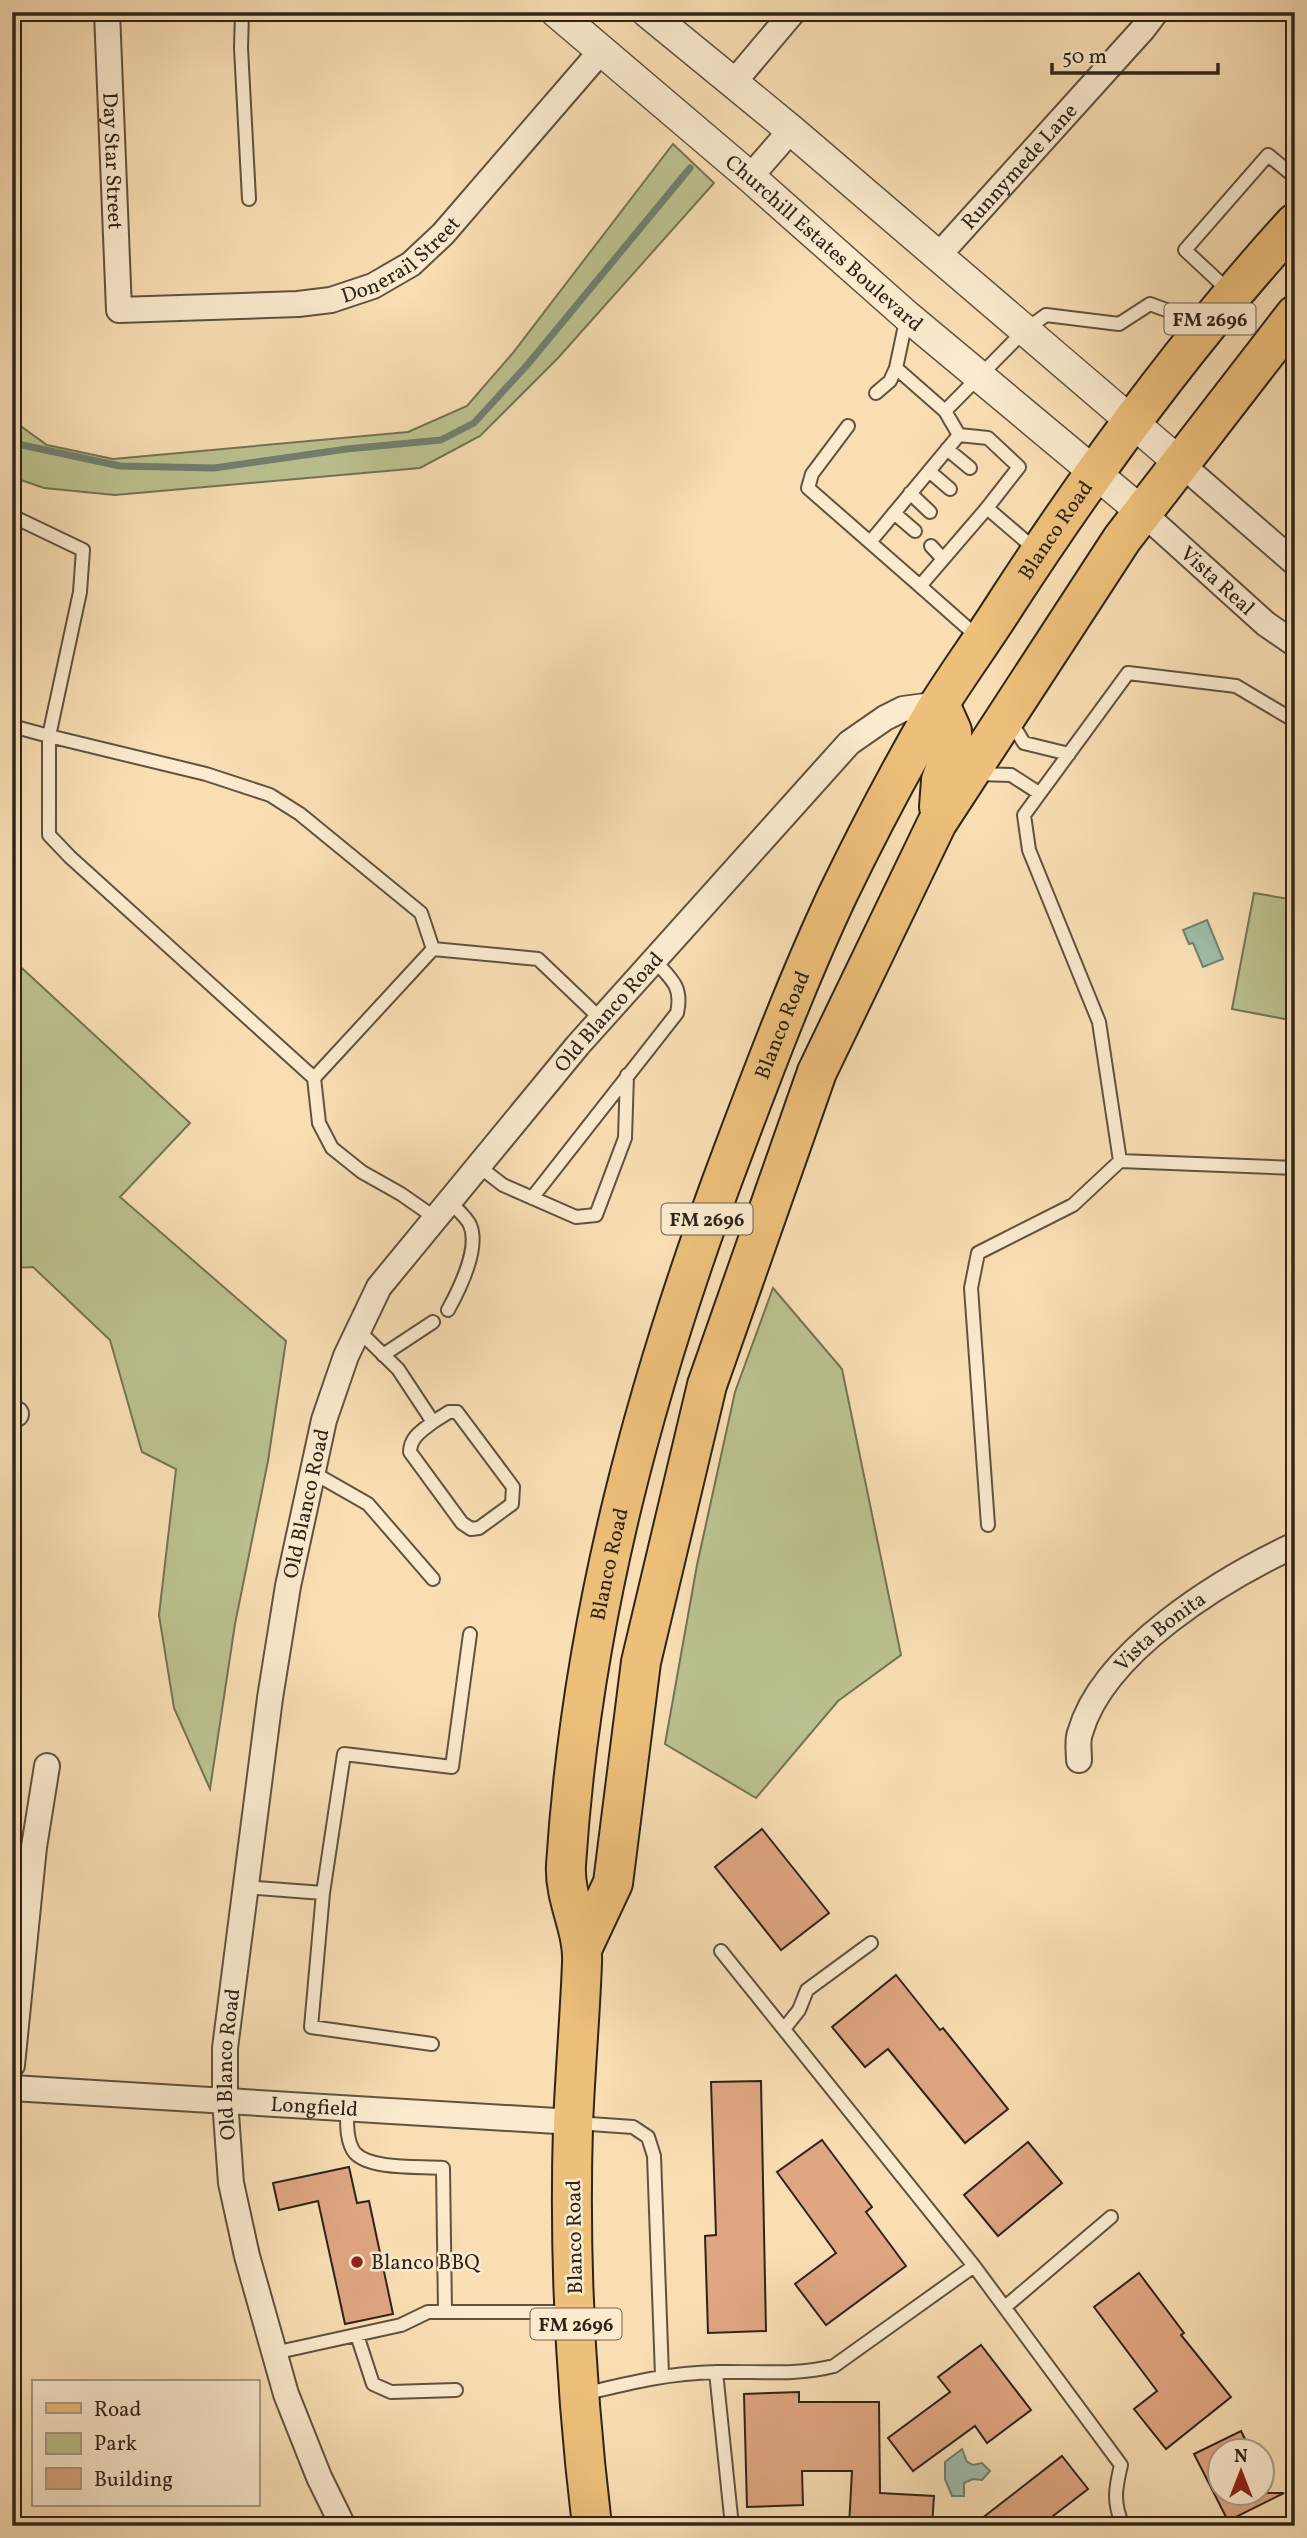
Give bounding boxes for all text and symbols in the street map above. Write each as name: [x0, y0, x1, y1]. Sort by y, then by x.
scale bar: [1052, 32, 1218, 76]
text: 50 m: [1062, 43, 1107, 72]
street label: Day Star Street: [94, 92, 129, 230]
street label: Runnymede Lane: [955, 98, 1085, 237]
street label: Churchill Estates Boulevard: [718, 149, 929, 339]
street label: Donerail Street: [338, 211, 468, 312]
road number: FM 2696: [1164, 304, 1256, 334]
street label: Blanco Road: [1012, 475, 1101, 586]
street label: Vista Real: [1173, 540, 1260, 623]
street label: Old Blanco Road: [548, 946, 671, 1079]
street label: Blanco Road: [749, 967, 818, 1084]
road number: FM 2696: [662, 1204, 752, 1234]
street label: Old Blanco Road: [277, 1426, 338, 1581]
street label: Blanco Road: [584, 1505, 637, 1623]
street label: Vista Bonita: [1108, 1585, 1212, 1679]
street label: Old Blanco Road: [212, 1987, 249, 2141]
street label: Longfield: [270, 2091, 359, 2125]
street label: Blanco Road: [560, 2179, 591, 2294]
place label: Blanco BBQ: [371, 2249, 481, 2278]
marker: Blanco BBQ: [349, 2254, 365, 2270]
road number: FM 2696: [530, 2308, 622, 2340]
legend: [32, 2380, 259, 2506]
text: Road: [94, 2396, 141, 2425]
text: Park: [94, 2430, 137, 2459]
north arrow: [1206, 2436, 1276, 2506]
text: N: [1234, 2444, 1248, 2470]
text: Building: [94, 2466, 173, 2495]

